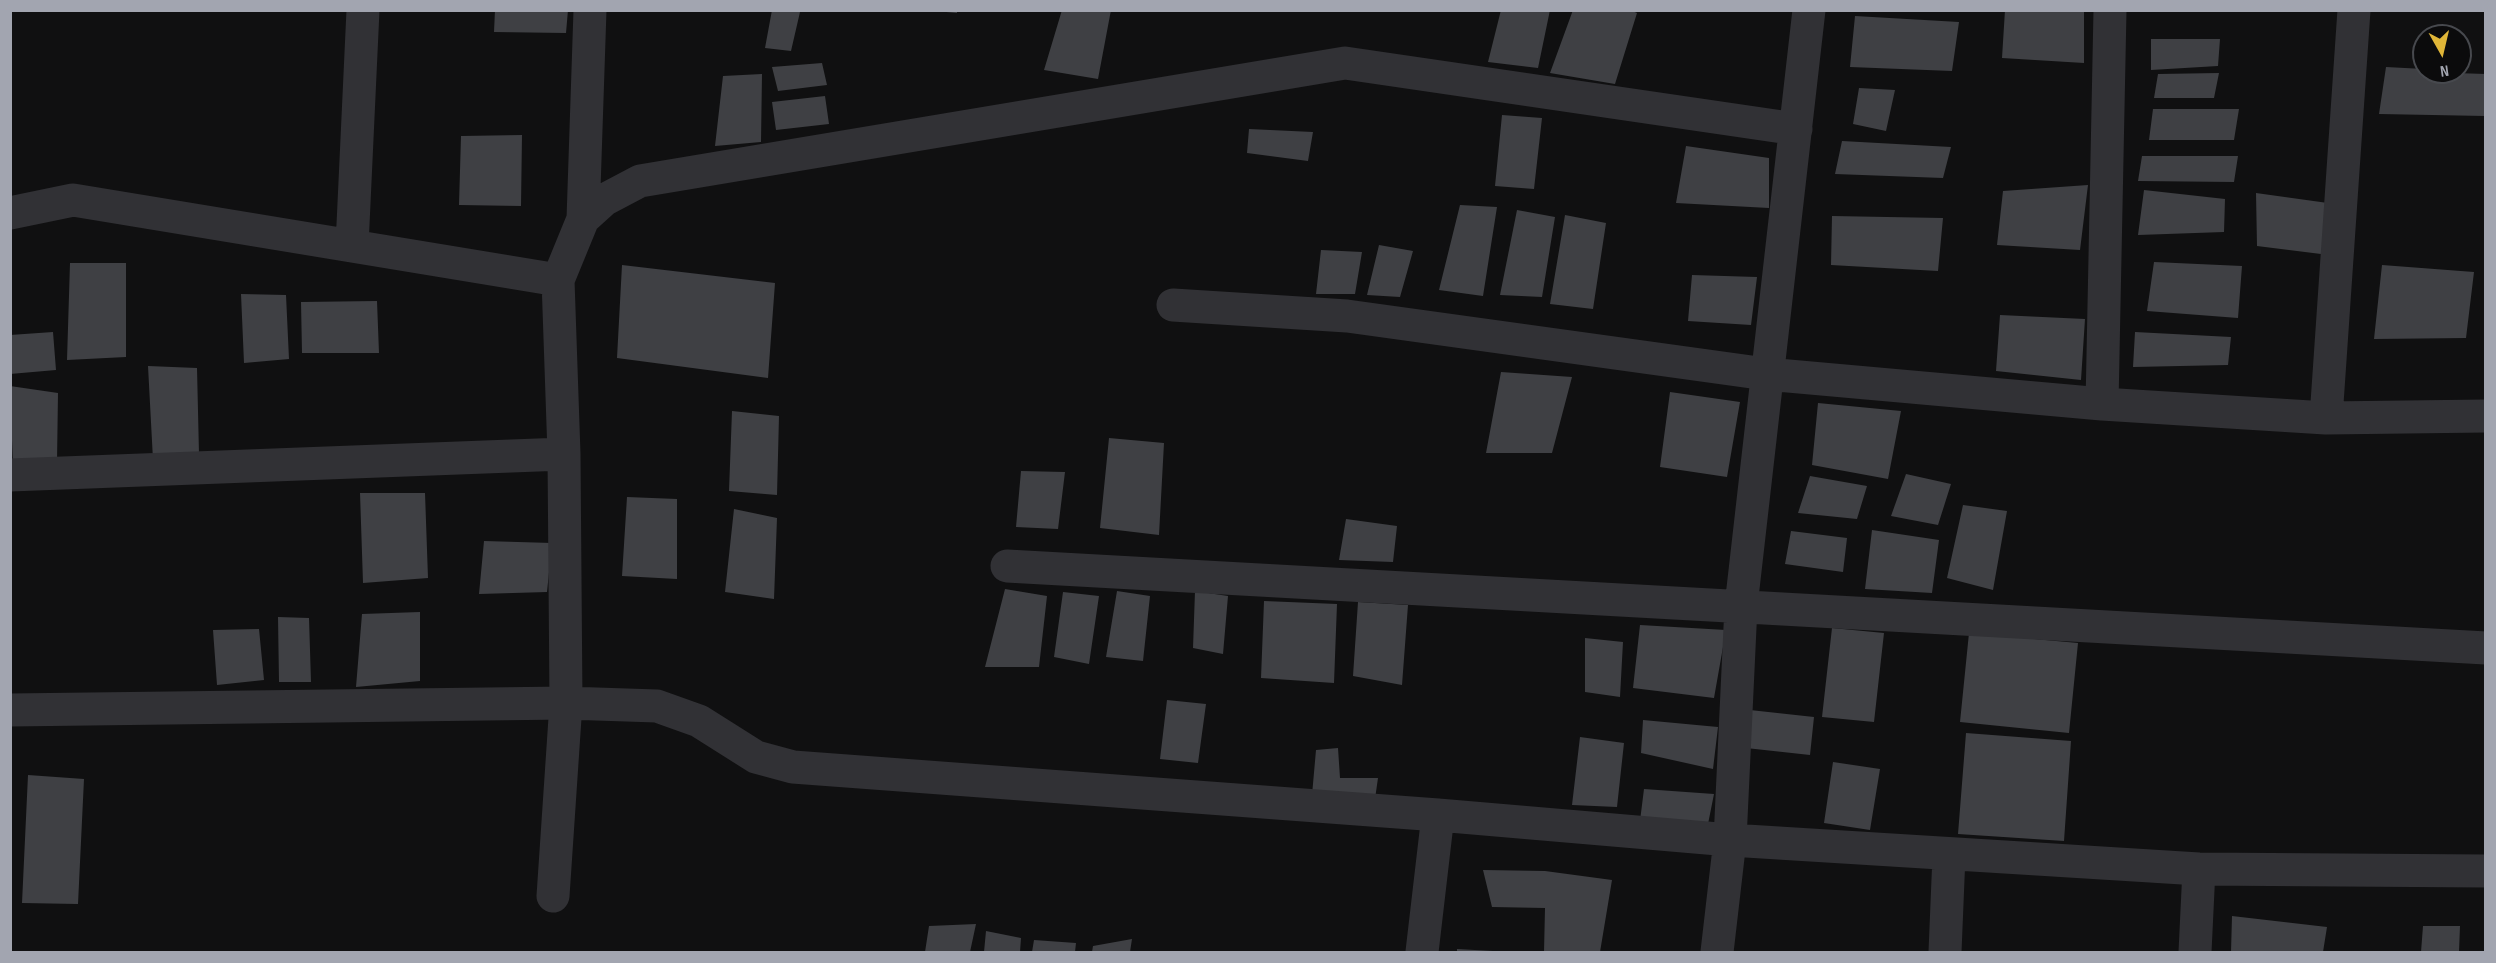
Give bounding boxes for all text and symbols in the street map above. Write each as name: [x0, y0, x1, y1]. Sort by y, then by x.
north arrow: [2412, 24, 2472, 84]
text: N: [2439, 60, 2450, 80]

